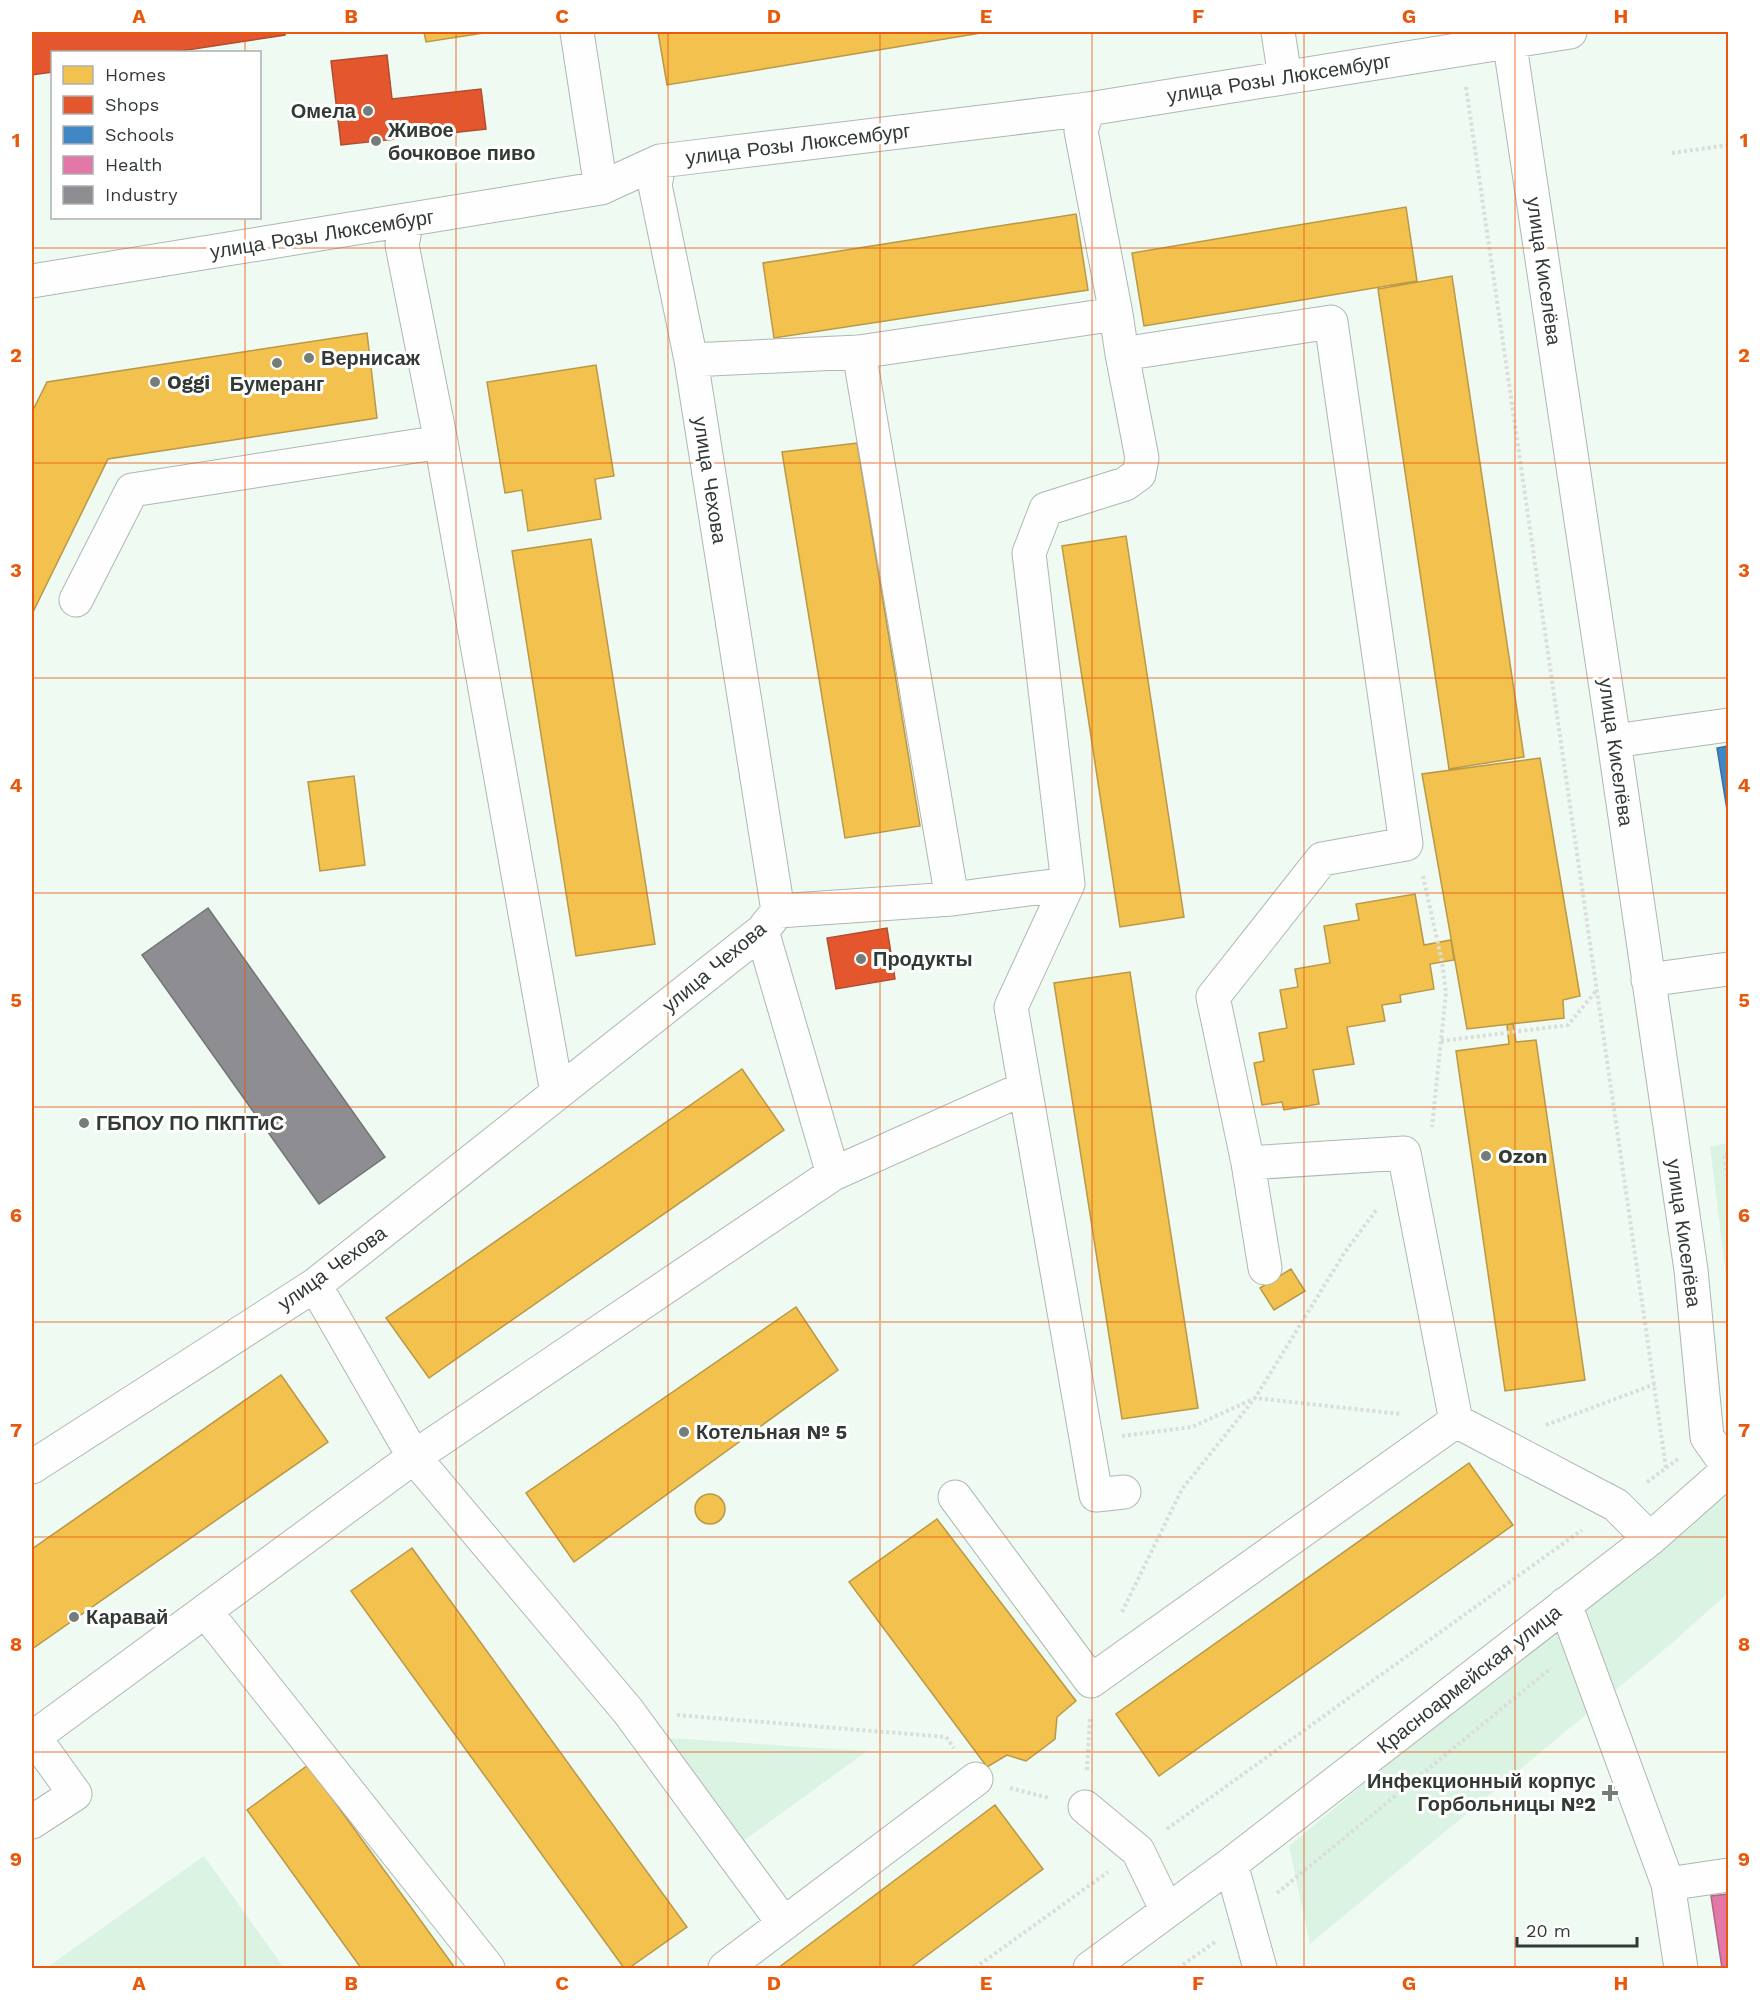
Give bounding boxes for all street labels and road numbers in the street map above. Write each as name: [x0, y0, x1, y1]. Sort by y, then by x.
street label: улица Розы Люксембург: [1165, 48, 1393, 108]
street label: улица Розы Люксембург: [684, 118, 912, 170]
street label: улица Киселёва: [1522, 195, 1566, 348]
street label: улица Розы Люксембург: [208, 204, 436, 264]
street label: улица Чехова: [688, 415, 732, 546]
street label: улица Киселёва: [1594, 676, 1638, 829]
street label: улица Чехова: [657, 916, 771, 1017]
street label: улица Киселёва: [1662, 1157, 1706, 1310]
street label: улица Чехова: [273, 1220, 392, 1315]
street label: Красноармейская улица: [1372, 1599, 1567, 1758]

